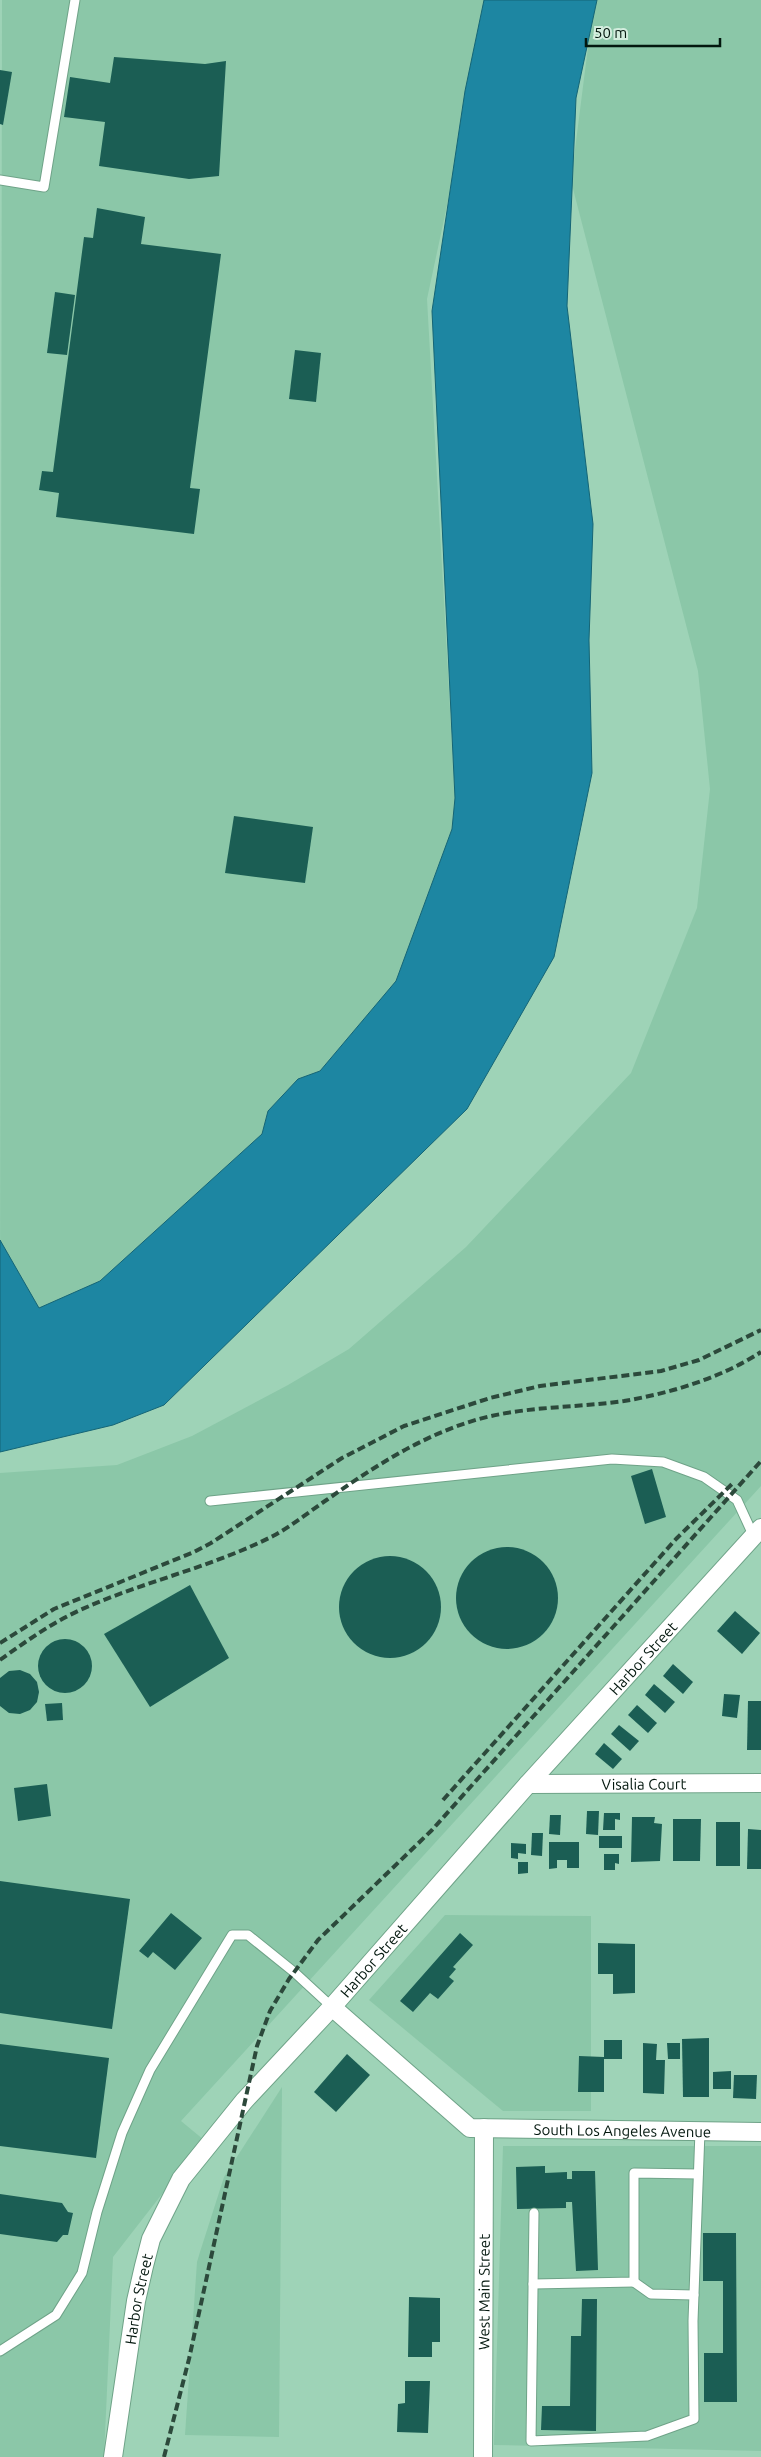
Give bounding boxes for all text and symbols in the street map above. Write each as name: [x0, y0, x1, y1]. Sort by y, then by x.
scale bar: [586, 15, 720, 47]
text: 50 m: [594, 24, 627, 41]
street label: Harbor Street: [605, 1618, 680, 1698]
street label: Visalia Court: [602, 1775, 687, 1792]
street label: Harbor Street: [336, 1920, 410, 2000]
street label: South Los Angeles Avenue: [534, 2120, 711, 2140]
street label: West Main Street: [475, 2234, 492, 2350]
street label: Harbor Street: [121, 2252, 155, 2346]

